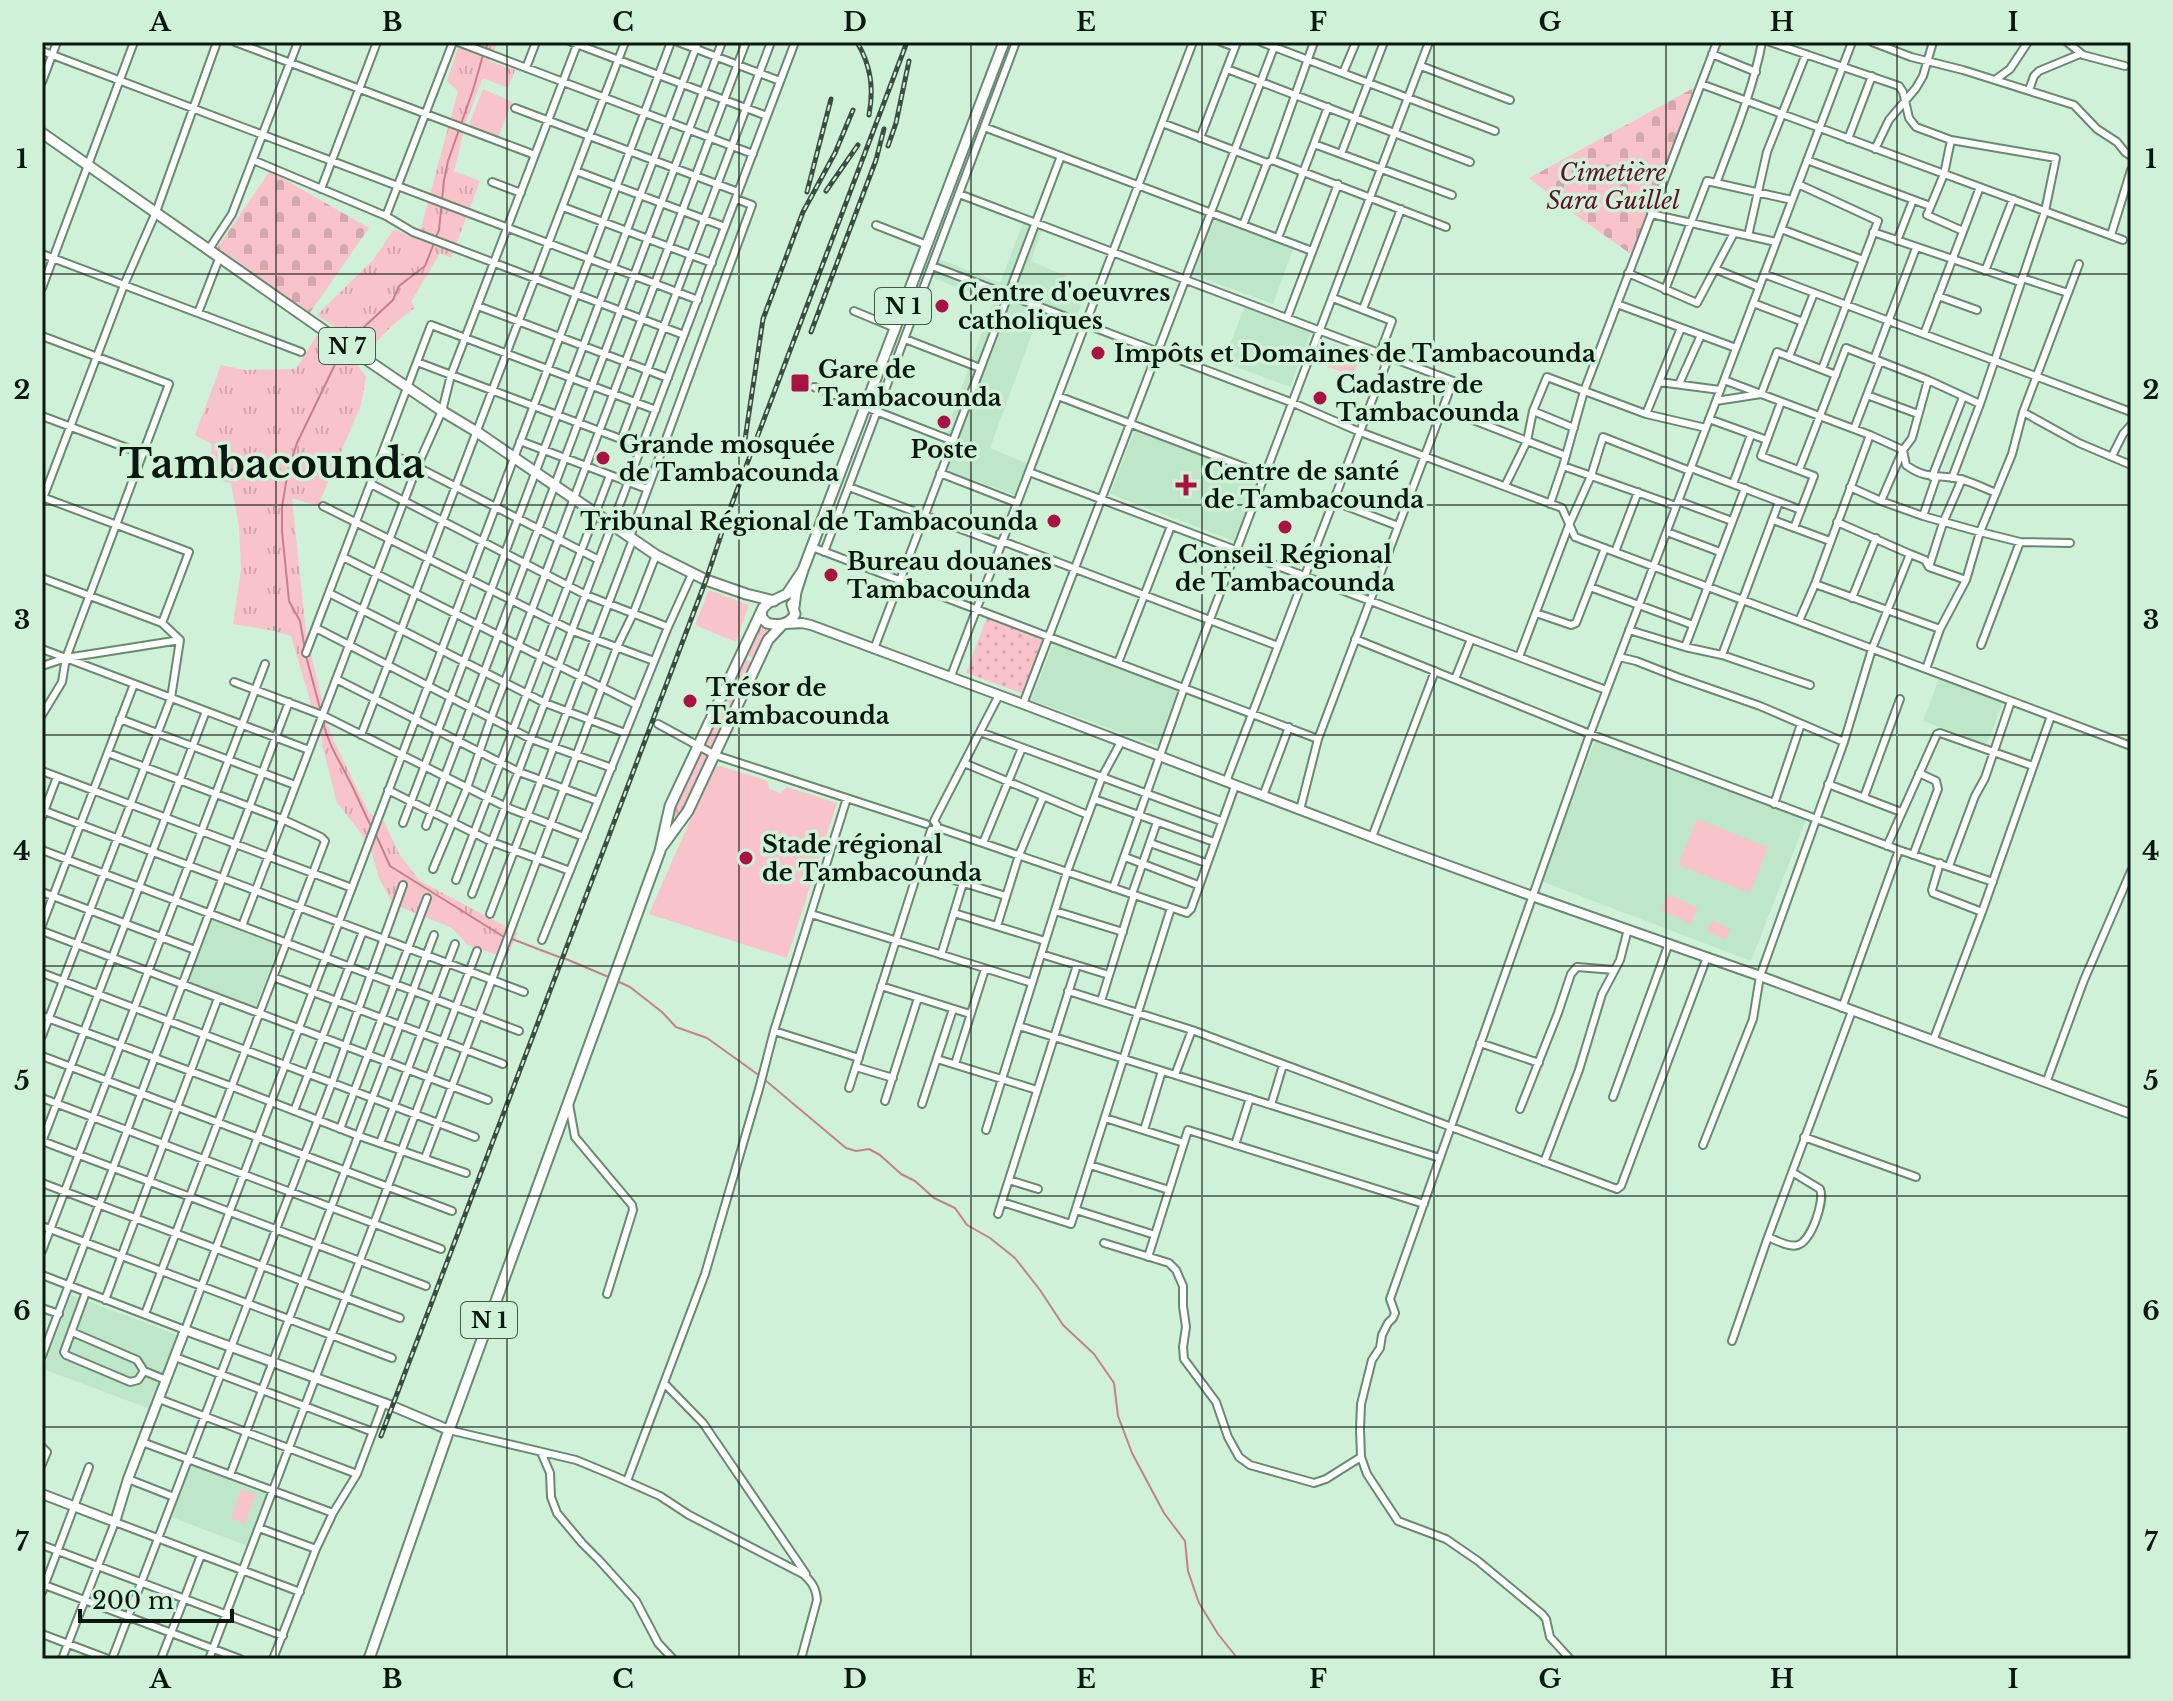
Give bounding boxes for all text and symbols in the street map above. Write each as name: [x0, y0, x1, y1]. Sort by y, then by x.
text: A: [148, 6, 171, 38]
text: B: [382, 6, 402, 38]
text: C: [612, 6, 634, 38]
text: D: [843, 6, 867, 38]
text: E: [1076, 6, 1096, 38]
text: F: [1309, 6, 1327, 38]
text: G: [1539, 6, 1562, 38]
text: H: [1770, 6, 1794, 38]
text: I: [2007, 6, 2019, 38]
text: 1: [16, 143, 28, 175]
text: 1: [2145, 143, 2157, 175]
park label: Cimetière Sara Guillel: [1546, 158, 1680, 215]
place label: Centre d'oeuvres catholiques: [958, 278, 1171, 335]
road number: N 1: [875, 288, 931, 324]
marker: Centre d'oeuvres catholiques: [933, 297, 951, 315]
road number: N 7: [319, 328, 375, 364]
place label: Impôts et Domaines de Tambacounda: [1114, 339, 1596, 368]
marker: Impôts et Domaines de Tambacounda: [1089, 344, 1107, 362]
place label: Gare de Tambacounda: [818, 355, 1002, 412]
place label: Cadastre de Tambacounda: [1336, 370, 1520, 427]
marker: Gare de Tambacounda: [789, 372, 811, 394]
text: 2: [14, 374, 30, 406]
text: 2: [2143, 374, 2159, 406]
marker: Cadastre de Tambacounda: [1311, 389, 1329, 407]
marker: Poste: [935, 413, 953, 431]
place label: Grande mosquée de Tambacounda: [619, 430, 839, 487]
place label: Poste: [911, 435, 977, 464]
district label: Tambacounda: [119, 439, 425, 489]
marker: Grande mosquée de Tambacounda: [594, 449, 612, 467]
place label: Centre de santé de Tambacounda: [1204, 457, 1424, 514]
marker: Centre de santé de Tambacounda: [1175, 474, 1197, 496]
place label: Tribunal Régional de Tambacounda: [580, 507, 1038, 536]
marker: Tribunal Régional de Tambacounda: [1045, 512, 1063, 530]
marker: Conseil Régional de Tambacounda: [1276, 518, 1294, 536]
place label: Conseil Régional de Tambacounda: [1175, 540, 1395, 597]
place label: Bureau douanes Tambacounda: [847, 547, 1052, 604]
marker: Bureau douanes Tambacounda: [822, 566, 840, 584]
text: 3: [14, 604, 30, 636]
text: 3: [2143, 604, 2159, 636]
place label: Trésor de Tambacounda: [706, 673, 890, 730]
marker: Trésor de Tambacounda: [681, 692, 699, 710]
place label: Stade régional de Tambacounda: [762, 830, 982, 887]
text: 4: [13, 835, 31, 867]
text: 4: [2142, 835, 2160, 867]
marker: Stade régional de Tambacounda: [737, 849, 755, 867]
text: 5: [14, 1065, 30, 1097]
text: 5: [2143, 1065, 2159, 1097]
text: 6: [13, 1295, 31, 1327]
text: 6: [2142, 1295, 2160, 1327]
road number: N 1: [461, 1302, 517, 1338]
text: 7: [15, 1526, 29, 1558]
text: 7: [2144, 1526, 2158, 1558]
scale bar: [80, 1573, 232, 1623]
text: 200 m: [92, 1586, 174, 1615]
text: A: [148, 1663, 171, 1695]
text: B: [382, 1663, 402, 1695]
text: C: [612, 1663, 634, 1695]
text: D: [843, 1663, 867, 1695]
text: E: [1076, 1663, 1096, 1695]
text: F: [1309, 1663, 1327, 1695]
text: G: [1539, 1663, 1562, 1695]
text: H: [1770, 1663, 1794, 1695]
text: I: [2007, 1663, 2019, 1695]

